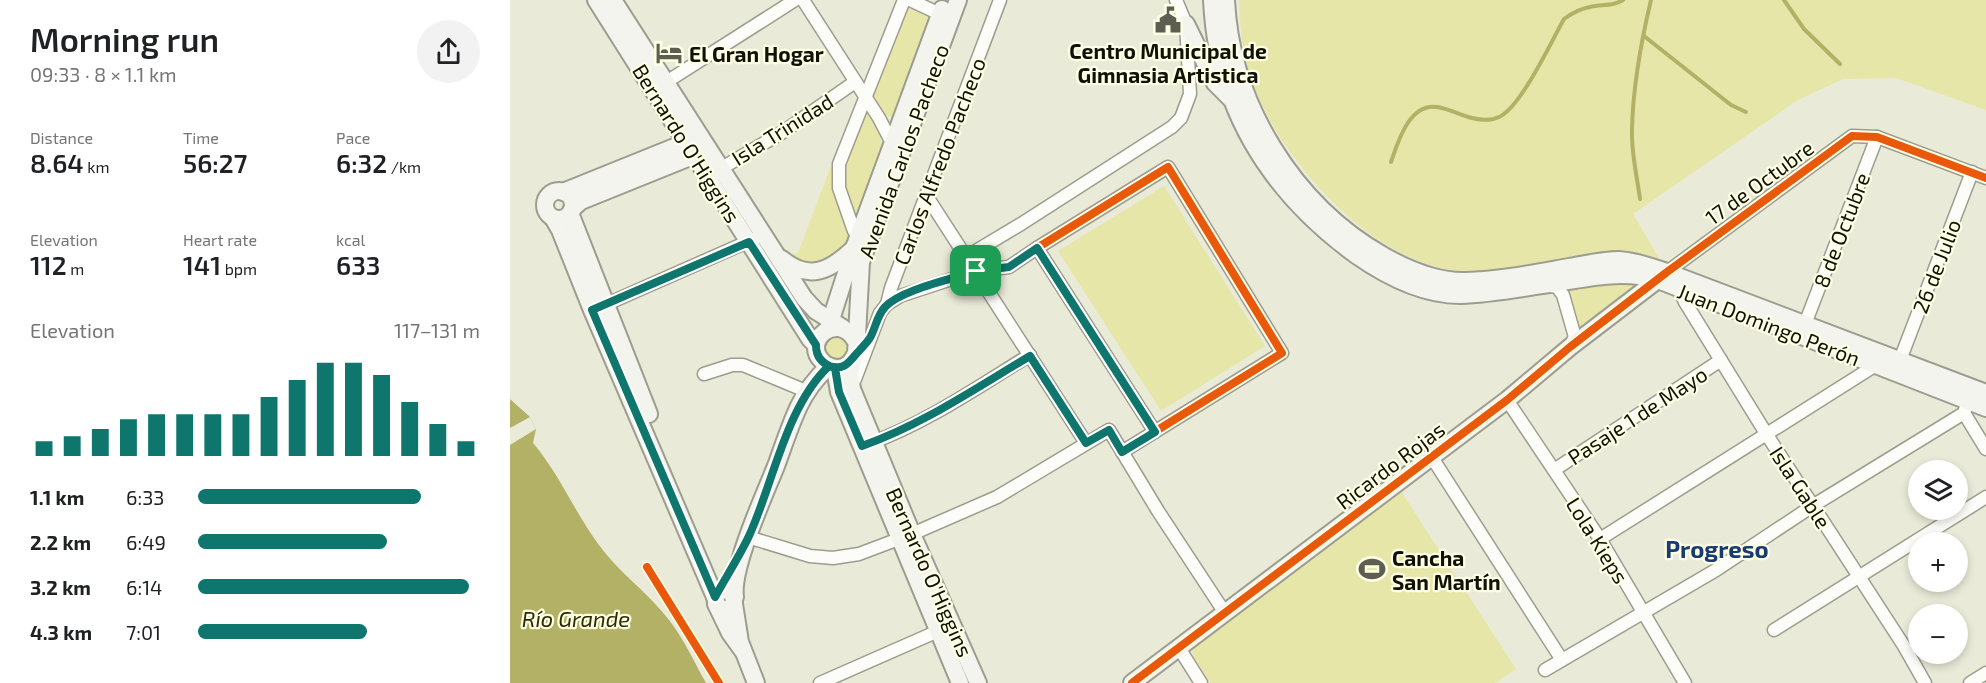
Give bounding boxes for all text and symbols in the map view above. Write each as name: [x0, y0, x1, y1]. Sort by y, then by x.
public building icon: Centro Municipal de Gimnasia Artistica: [1153, 5, 1183, 35]
text: Morning run: [30, 19, 219, 59]
button: share: [417, 20, 480, 83]
hotel icon: El Gran Hogar: [654, 38, 684, 68]
place label: Centro Municipal de Gimnasia Artistica: [1069, 38, 1267, 87]
place label: El Gran Hogar: [689, 41, 824, 66]
street label: Avenida Carlos Pacheco: [853, 41, 953, 261]
street label: Carlos Alfredo Pacheco: [888, 54, 990, 268]
street label: Bernardo O'Higgins: [628, 59, 746, 227]
text: 09:33 · 8 × 1.1 km: [30, 62, 177, 86]
street label: Isla Trinidad: [727, 88, 837, 170]
text: Distance: [30, 128, 93, 147]
text: Time: [183, 128, 219, 147]
text: Pace: [336, 128, 370, 147]
street label: 17 de Octubre: [1700, 134, 1818, 230]
text: 8.64: [30, 147, 84, 178]
text: 56:27: [183, 147, 247, 178]
text: 6:32: [336, 147, 387, 178]
text: km: [84, 157, 109, 176]
text: /km: [387, 157, 421, 176]
street label: 8 de Octubre: [1808, 169, 1874, 291]
street label: 26 de Julio: [1907, 216, 1965, 316]
text: Elevation: [30, 230, 98, 249]
text: Heart rate: [183, 230, 257, 249]
text: kcal: [336, 230, 365, 249]
pin: [950, 245, 1001, 296]
text: 112: [30, 249, 67, 280]
text: 141: [183, 249, 221, 280]
text: 633: [336, 249, 380, 280]
icon: arrive: [959, 254, 992, 287]
text: m: [67, 259, 84, 278]
text: bpm: [221, 259, 257, 278]
street label: Juan Domingo Perón: [1674, 278, 1864, 370]
text: Elevation: [30, 318, 115, 342]
text: 117–131 m: [394, 318, 480, 342]
street label: Pasaje 1 de Mayo: [1563, 361, 1712, 470]
street label: Ricardo Rojas: [1331, 416, 1450, 515]
street label: Isla Gable: [1765, 441, 1837, 533]
map controls: [1908, 460, 1968, 664]
button: layers: [1908, 460, 1968, 520]
street label: Bernardo O'Higgins: [881, 484, 979, 660]
text: 1.1 km: [30, 485, 84, 509]
text: 6:33: [126, 485, 164, 509]
street label: Lola Kieps: [1562, 492, 1634, 588]
text: 2.2 km: [30, 530, 91, 554]
text: 6:49: [126, 530, 166, 554]
button: +: [1908, 532, 1968, 592]
district label: Progreso: [1665, 534, 1769, 563]
place label: Cancha San Martín: [1392, 545, 1501, 594]
sports icon: Cancha San Martín: [1357, 554, 1387, 584]
text: 3.2 km: [30, 575, 91, 599]
text: 6:14: [126, 575, 162, 599]
button: −: [1908, 604, 1968, 664]
water label: Río Grande: [522, 605, 630, 631]
text: 4.3 km: [30, 620, 92, 644]
text: 7:01: [126, 620, 161, 644]

